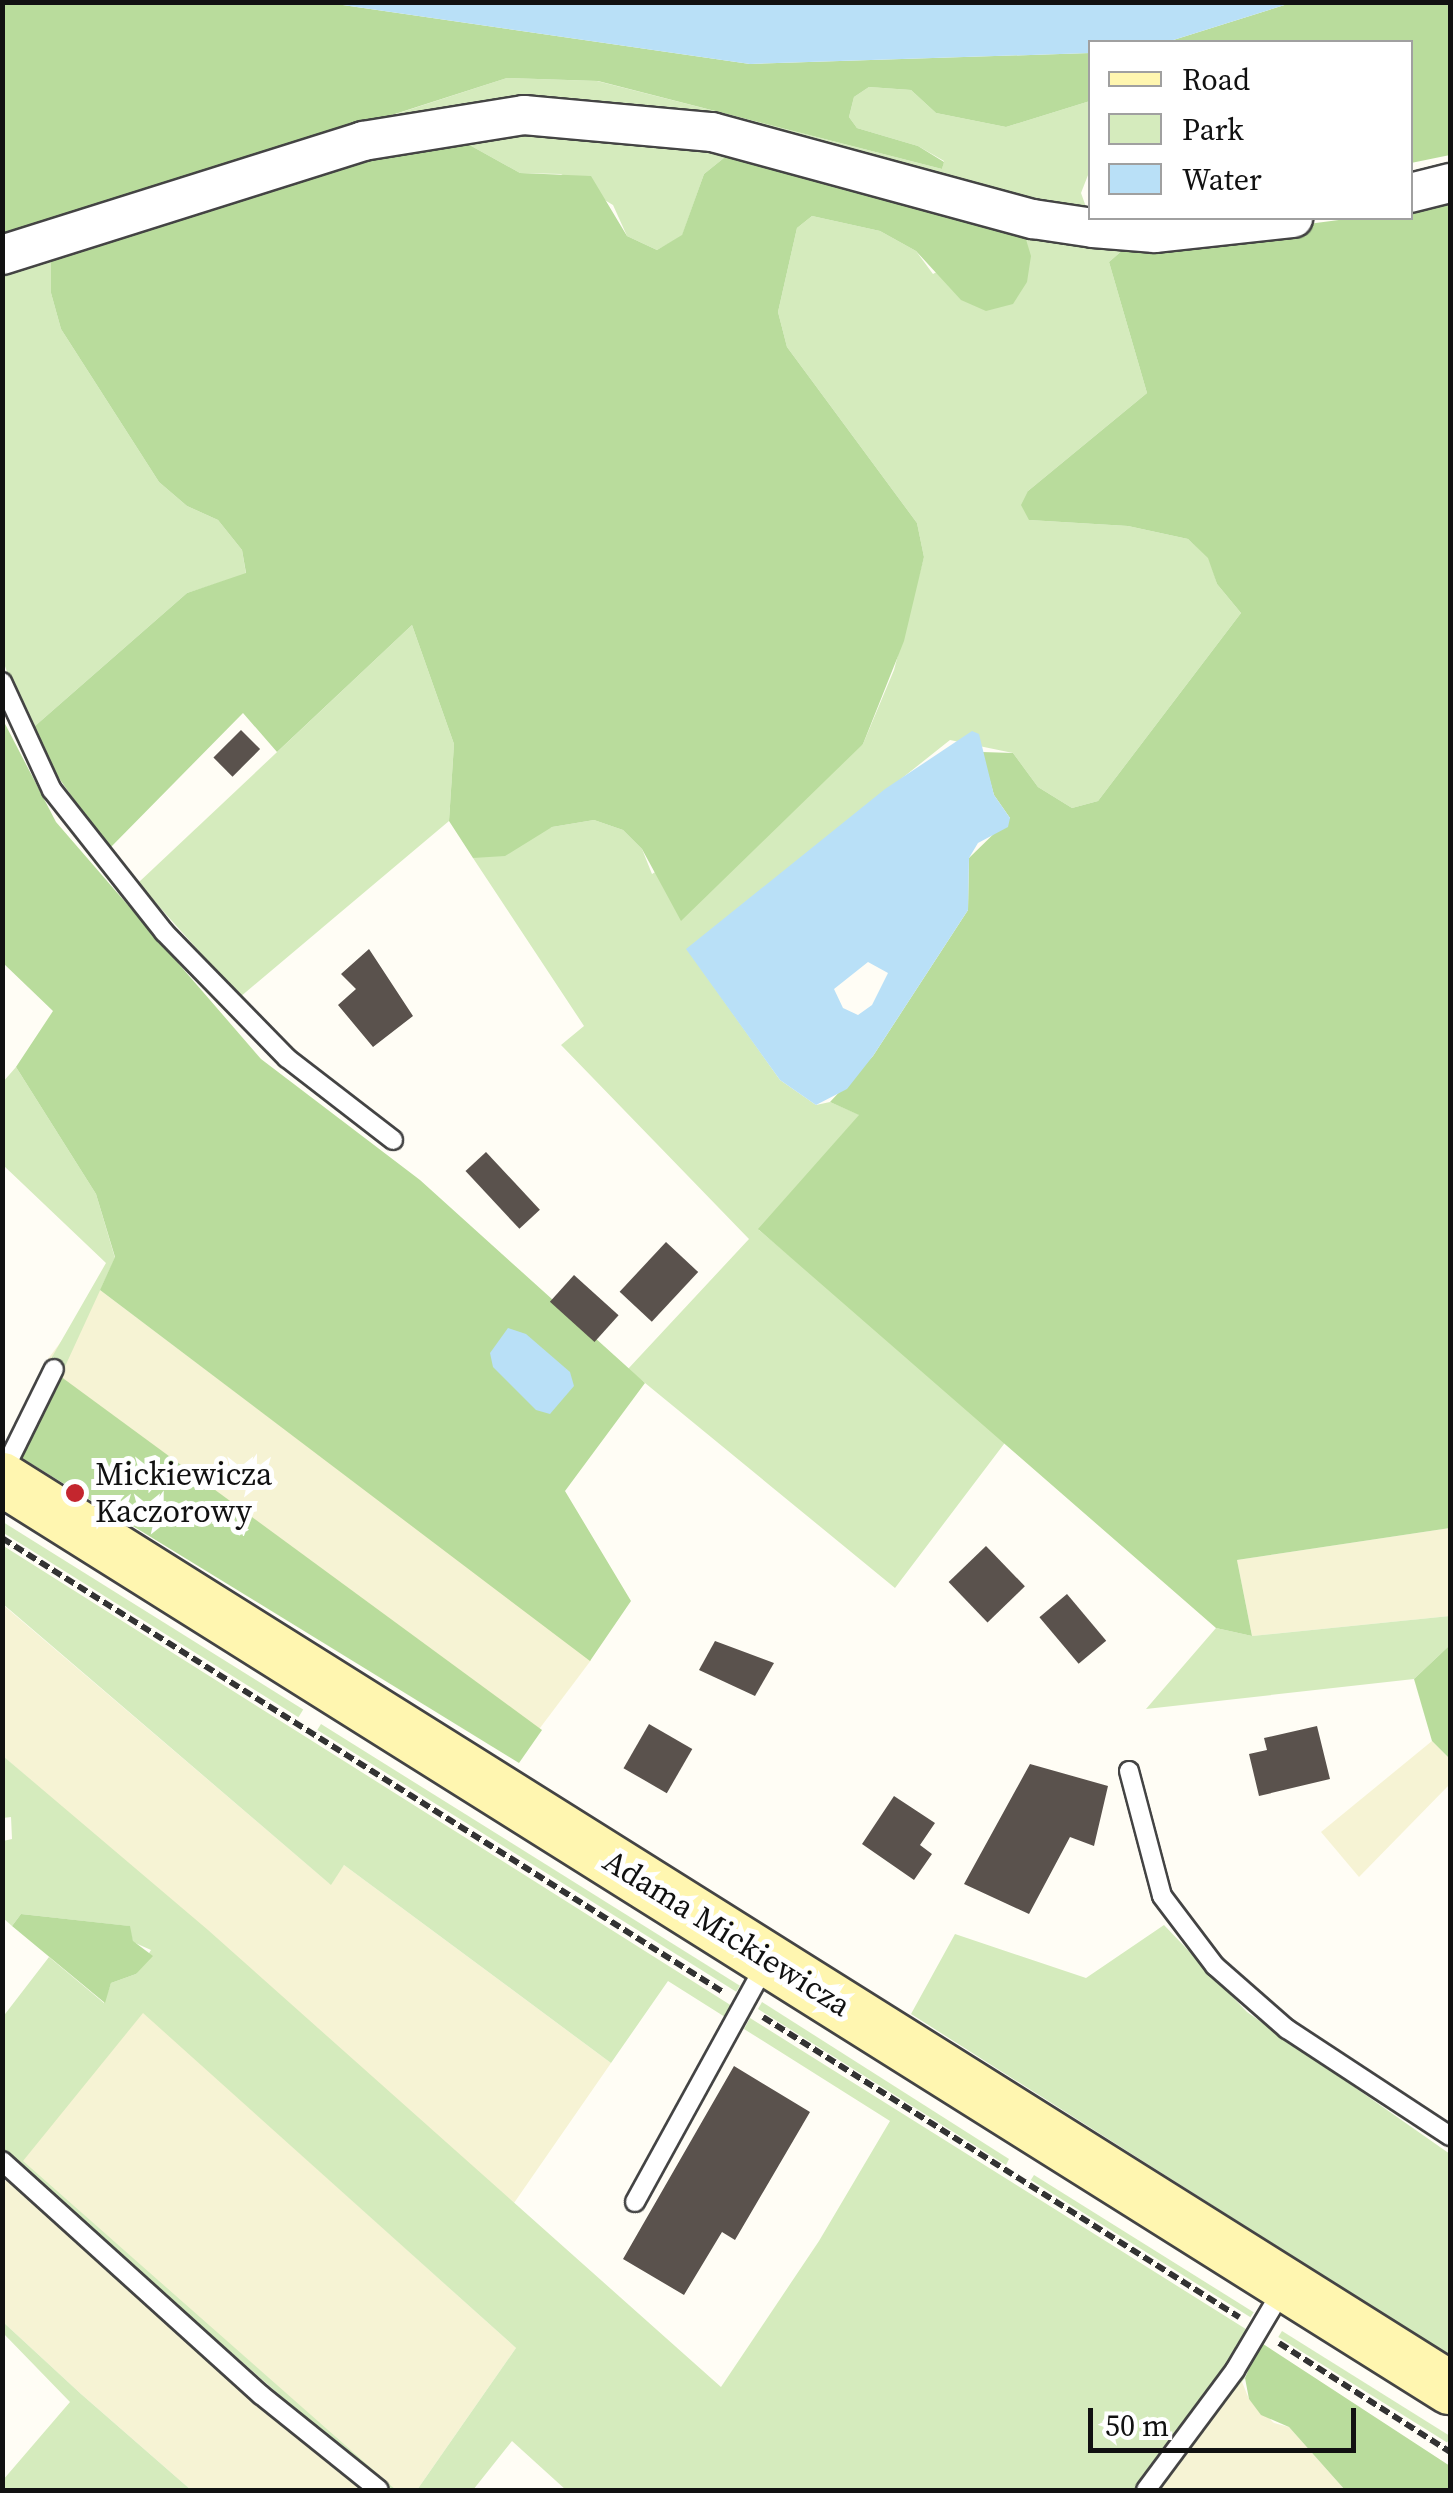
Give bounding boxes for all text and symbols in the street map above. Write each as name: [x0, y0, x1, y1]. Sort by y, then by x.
legend: [1088, 40, 1413, 220]
text: Road: [1182, 59, 1250, 100]
text: Park: [1182, 109, 1244, 150]
text: Water: [1182, 159, 1262, 200]
place label: Mickiewicza Kaczorowy: [95, 1456, 272, 1531]
marker: Mickiewicza Kaczorowy: [64, 1482, 86, 1504]
street label: Adama Mickiewicza: [596, 1841, 858, 2025]
scale bar: [1093, 2388, 1360, 2450]
text: 50 m: [1105, 2405, 1169, 2446]

